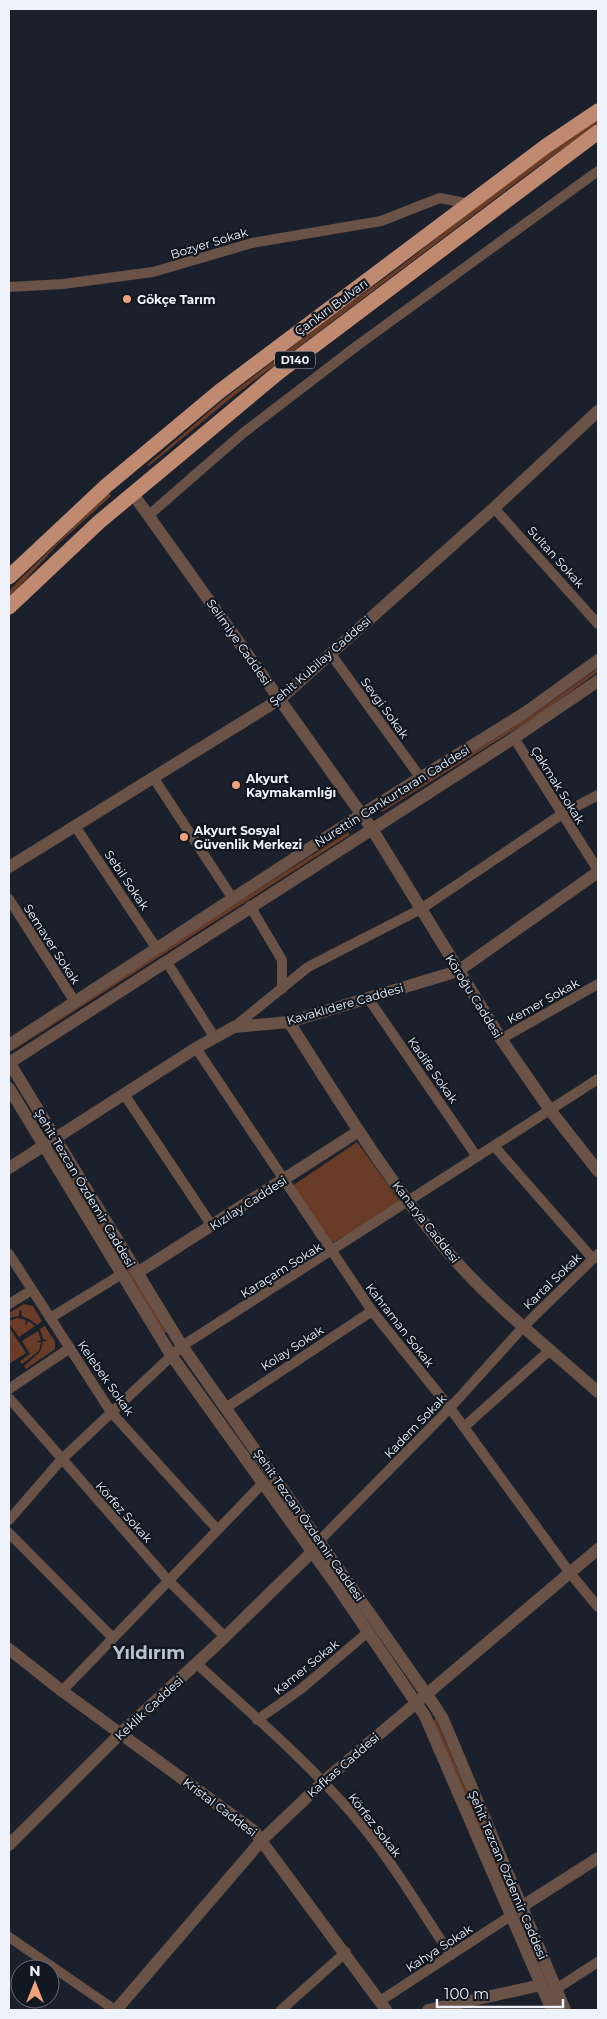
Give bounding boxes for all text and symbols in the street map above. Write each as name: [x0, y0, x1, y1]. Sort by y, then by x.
street label: Bozyer Sokak: [168, 224, 250, 262]
street label: Çankırı Bulvarı: [292, 275, 370, 339]
place label: Gökçe Tarım: [137, 292, 216, 307]
marker: Gökçe Tarım: [121, 293, 133, 305]
road number: D140: [275, 352, 315, 368]
street label: Sultan Sokak: [524, 523, 588, 592]
street label: Selimiye Caddesi: [204, 596, 274, 688]
street label: Şehit Kubilay Caddesi: [266, 613, 374, 709]
street label: Sevgi Sokak: [358, 675, 413, 742]
street label: Nurettin Cankurtaran Caddesi: [312, 742, 472, 850]
street label: Çakmak Sokak: [528, 743, 588, 827]
place label: Akyurt Kaymakamlığı: [245, 771, 336, 800]
marker: Akyurt Kaymakamlığı: [230, 779, 242, 791]
place label: Akyurt Sosyal Güvenlik Merkezi: [193, 823, 302, 852]
marker: Akyurt Sosyal Güvenlik Merkezi: [178, 831, 190, 843]
street label: Sebil Sokak: [102, 847, 153, 913]
street label: Semaver Sokak: [21, 901, 84, 987]
street label: Köroğu Caddesi: [442, 952, 506, 1040]
street label: Kemer Sokak: [505, 975, 582, 1027]
street label: Kavaklıdere Caddesi: [285, 980, 405, 1028]
street label: Kadife Sokak: [405, 1034, 462, 1107]
street label: Şehit Tezcan Özdemir Caddesi: [32, 1106, 138, 1270]
street label: Kızılay Caddesi: [207, 1173, 289, 1233]
street label: Kanarya Caddesi: [389, 1178, 463, 1266]
street label: Karaçam Sokak: [238, 1239, 325, 1301]
street label: Kartal Sokak: [520, 1249, 585, 1312]
street label: Kahraman Sokak: [363, 1280, 438, 1371]
street label: Kolay Sokak: [258, 1322, 327, 1374]
street label: Kelebek Sokak: [75, 1338, 138, 1419]
street label: Kadem Sokak: [381, 1390, 450, 1461]
street label: Şehit Tezcan Özdemir Caddesi: [251, 1446, 367, 1604]
street label: Körfez Sokak: [93, 1478, 156, 1546]
street label: Kamer Sokak: [270, 1636, 342, 1698]
district label: Yıldırım: [112, 1642, 185, 1664]
street label: Keklik Caddesi: [112, 1673, 186, 1743]
street label: Kafkas Caddesi: [304, 1730, 382, 1800]
street label: Kristal Caddesi: [180, 1774, 260, 1840]
street label: Şehit Tezcan Özdemir Caddesi: [466, 1788, 550, 1962]
street label: Körfez Sokak: [345, 1790, 405, 1861]
street label: Kahya Sokak: [403, 1921, 476, 1975]
north arrow: [10, 1959, 60, 2009]
text: N: [29, 1962, 41, 1980]
scale bar: [437, 1976, 563, 2008]
text: 100 m: [444, 1984, 489, 2003]

